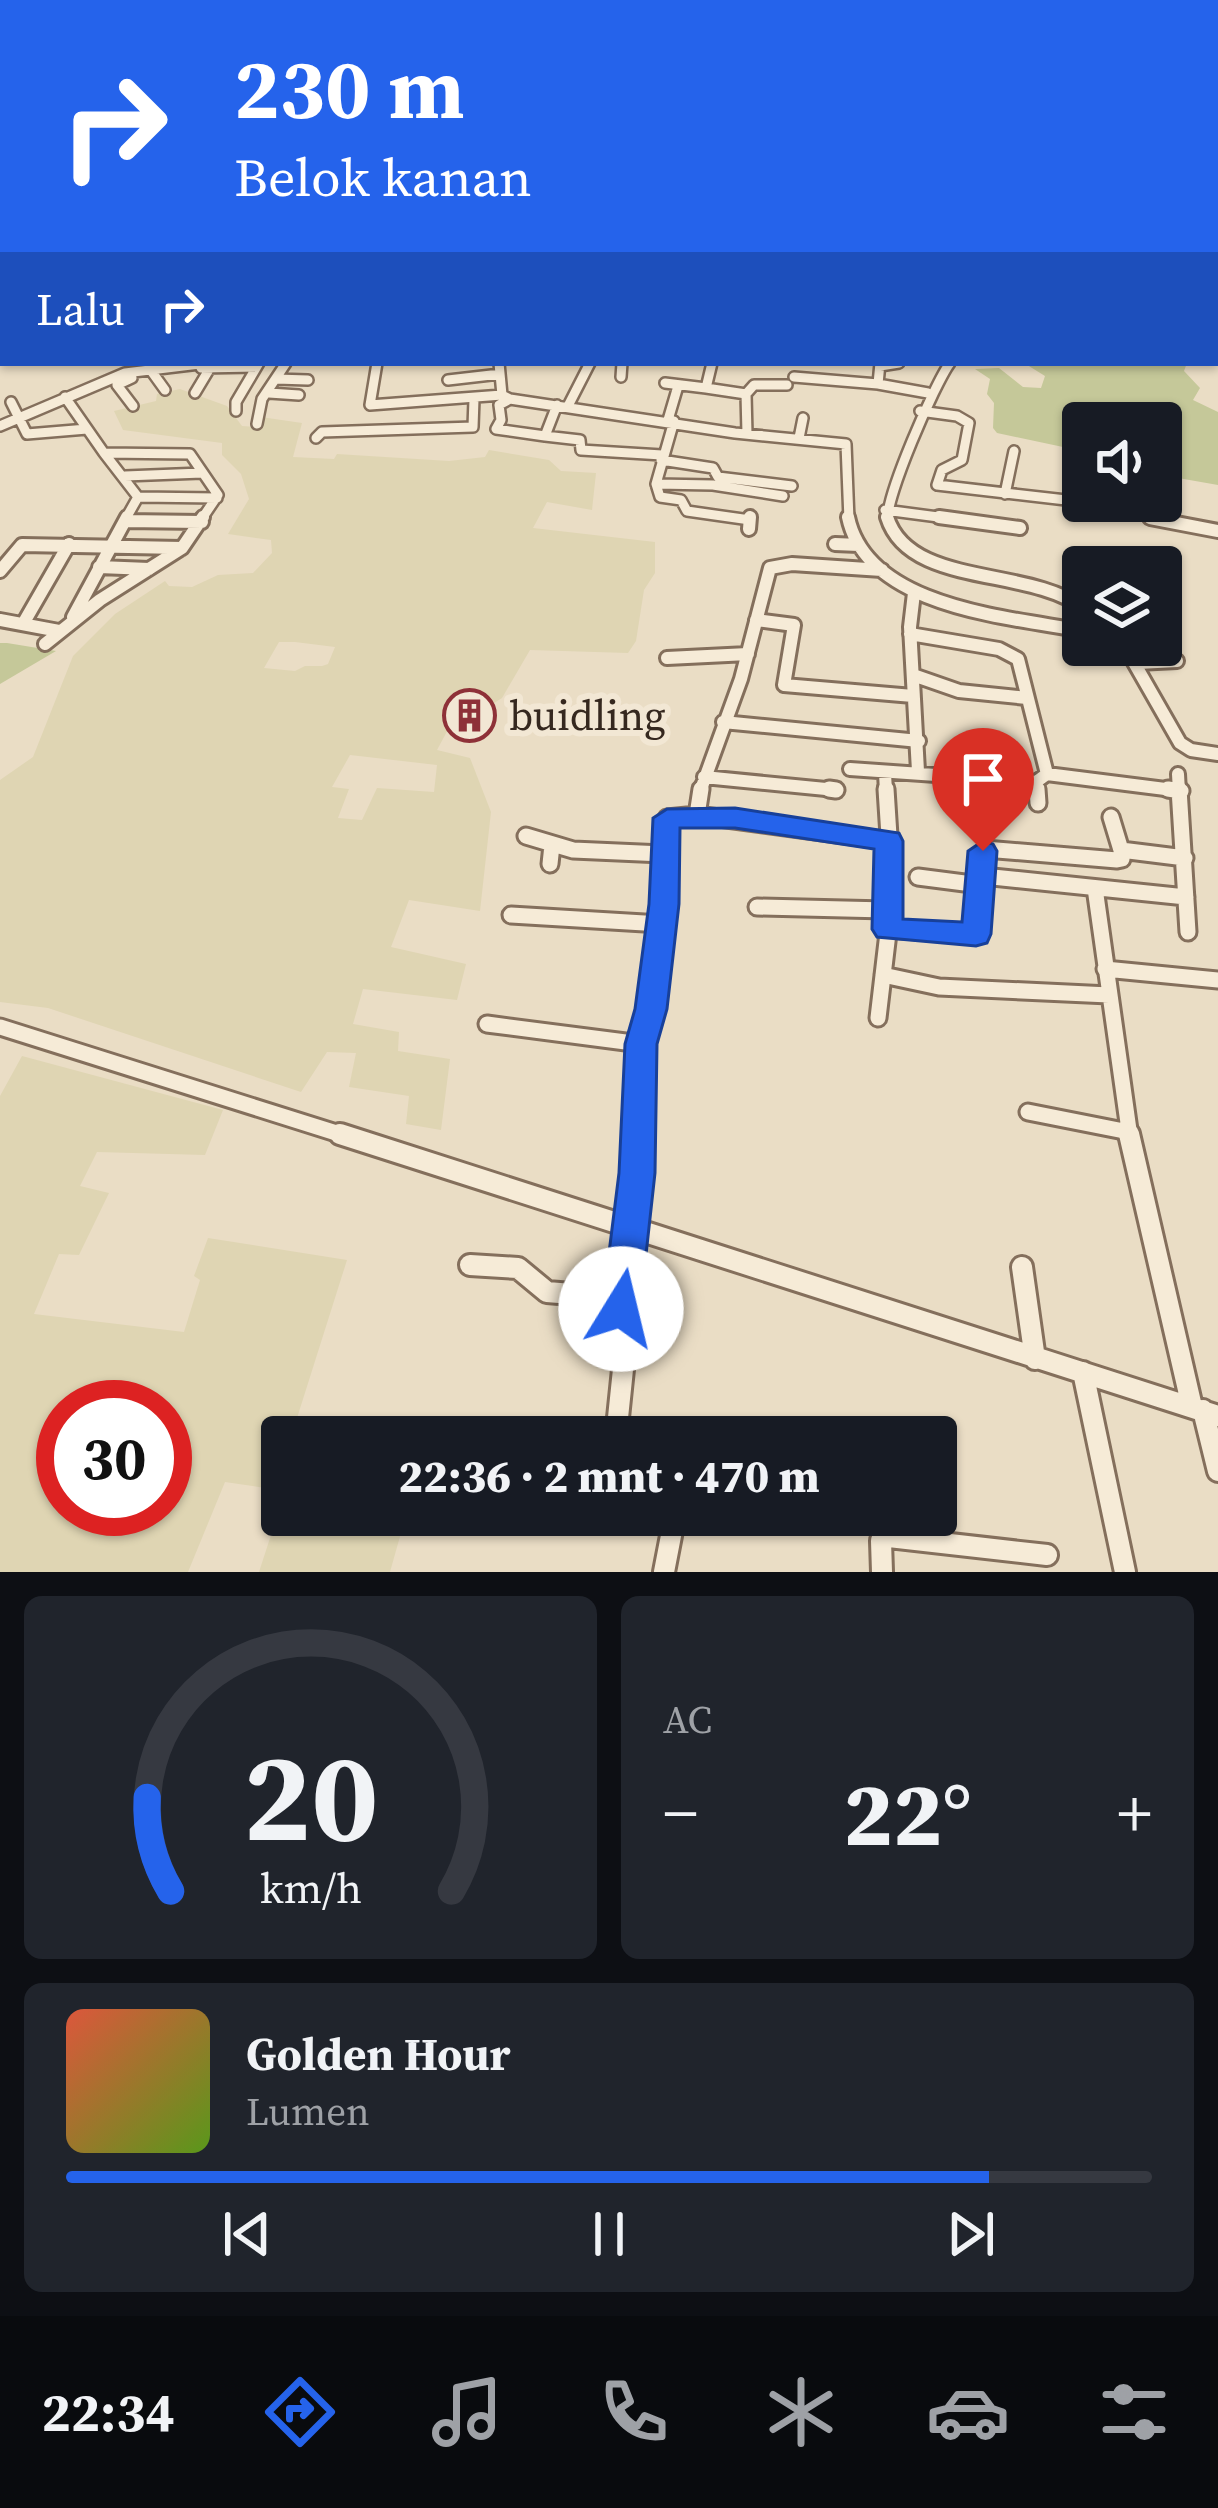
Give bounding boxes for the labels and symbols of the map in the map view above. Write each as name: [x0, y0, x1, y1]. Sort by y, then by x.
place label: buidling: [509, 686, 666, 744]
building icon: buidling: [442, 687, 498, 743]
pin: [932, 728, 1034, 851]
position arrow: [558, 1246, 684, 1372]
speed limit sign: 30: [36, 1380, 192, 1536]

